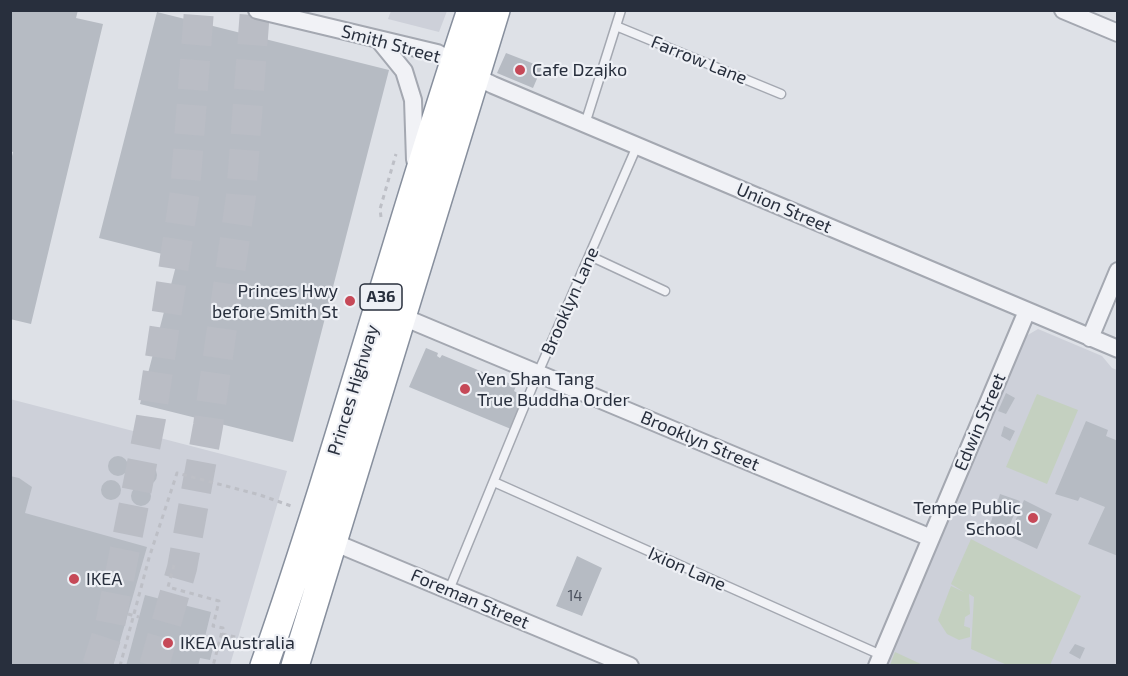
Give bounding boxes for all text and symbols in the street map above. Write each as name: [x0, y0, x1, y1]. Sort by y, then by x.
street label: Smith Street: [339, 20, 443, 68]
street label: Farrow Lane: [648, 31, 750, 89]
place label: Cafe Dzajko: [532, 59, 627, 81]
marker: Cafe Dzajko: [513, 63, 527, 77]
street label: Union Street: [733, 178, 835, 238]
street label: Brooklyn Lane: [537, 244, 603, 358]
place label: Princes Hwy before Smith St: [212, 280, 338, 322]
road number: A36: [360, 284, 402, 310]
marker: Princes Hwy before Smith St: [343, 294, 357, 308]
street label: Princes Highway: [323, 322, 383, 458]
place label: Yen Shan Tang True Buddha Order: [477, 368, 630, 410]
street label: Edwin Street: [950, 370, 1010, 474]
marker: Yen Shan Tang True Buddha Order: [458, 382, 472, 396]
street label: Brooklyn Street: [637, 406, 763, 476]
place label: Tempe Public School: [913, 497, 1021, 540]
marker: Tempe Public School: [1026, 511, 1040, 525]
street label: Ixion Lane: [645, 542, 729, 596]
street label: Foreman Street: [408, 564, 532, 634]
place label: IKEA: [86, 568, 123, 590]
marker: IKEA: [67, 572, 81, 586]
house number: 14: [567, 587, 583, 605]
place label: IKEA Australia: [180, 632, 295, 654]
marker: IKEA Australia: [161, 636, 175, 650]

